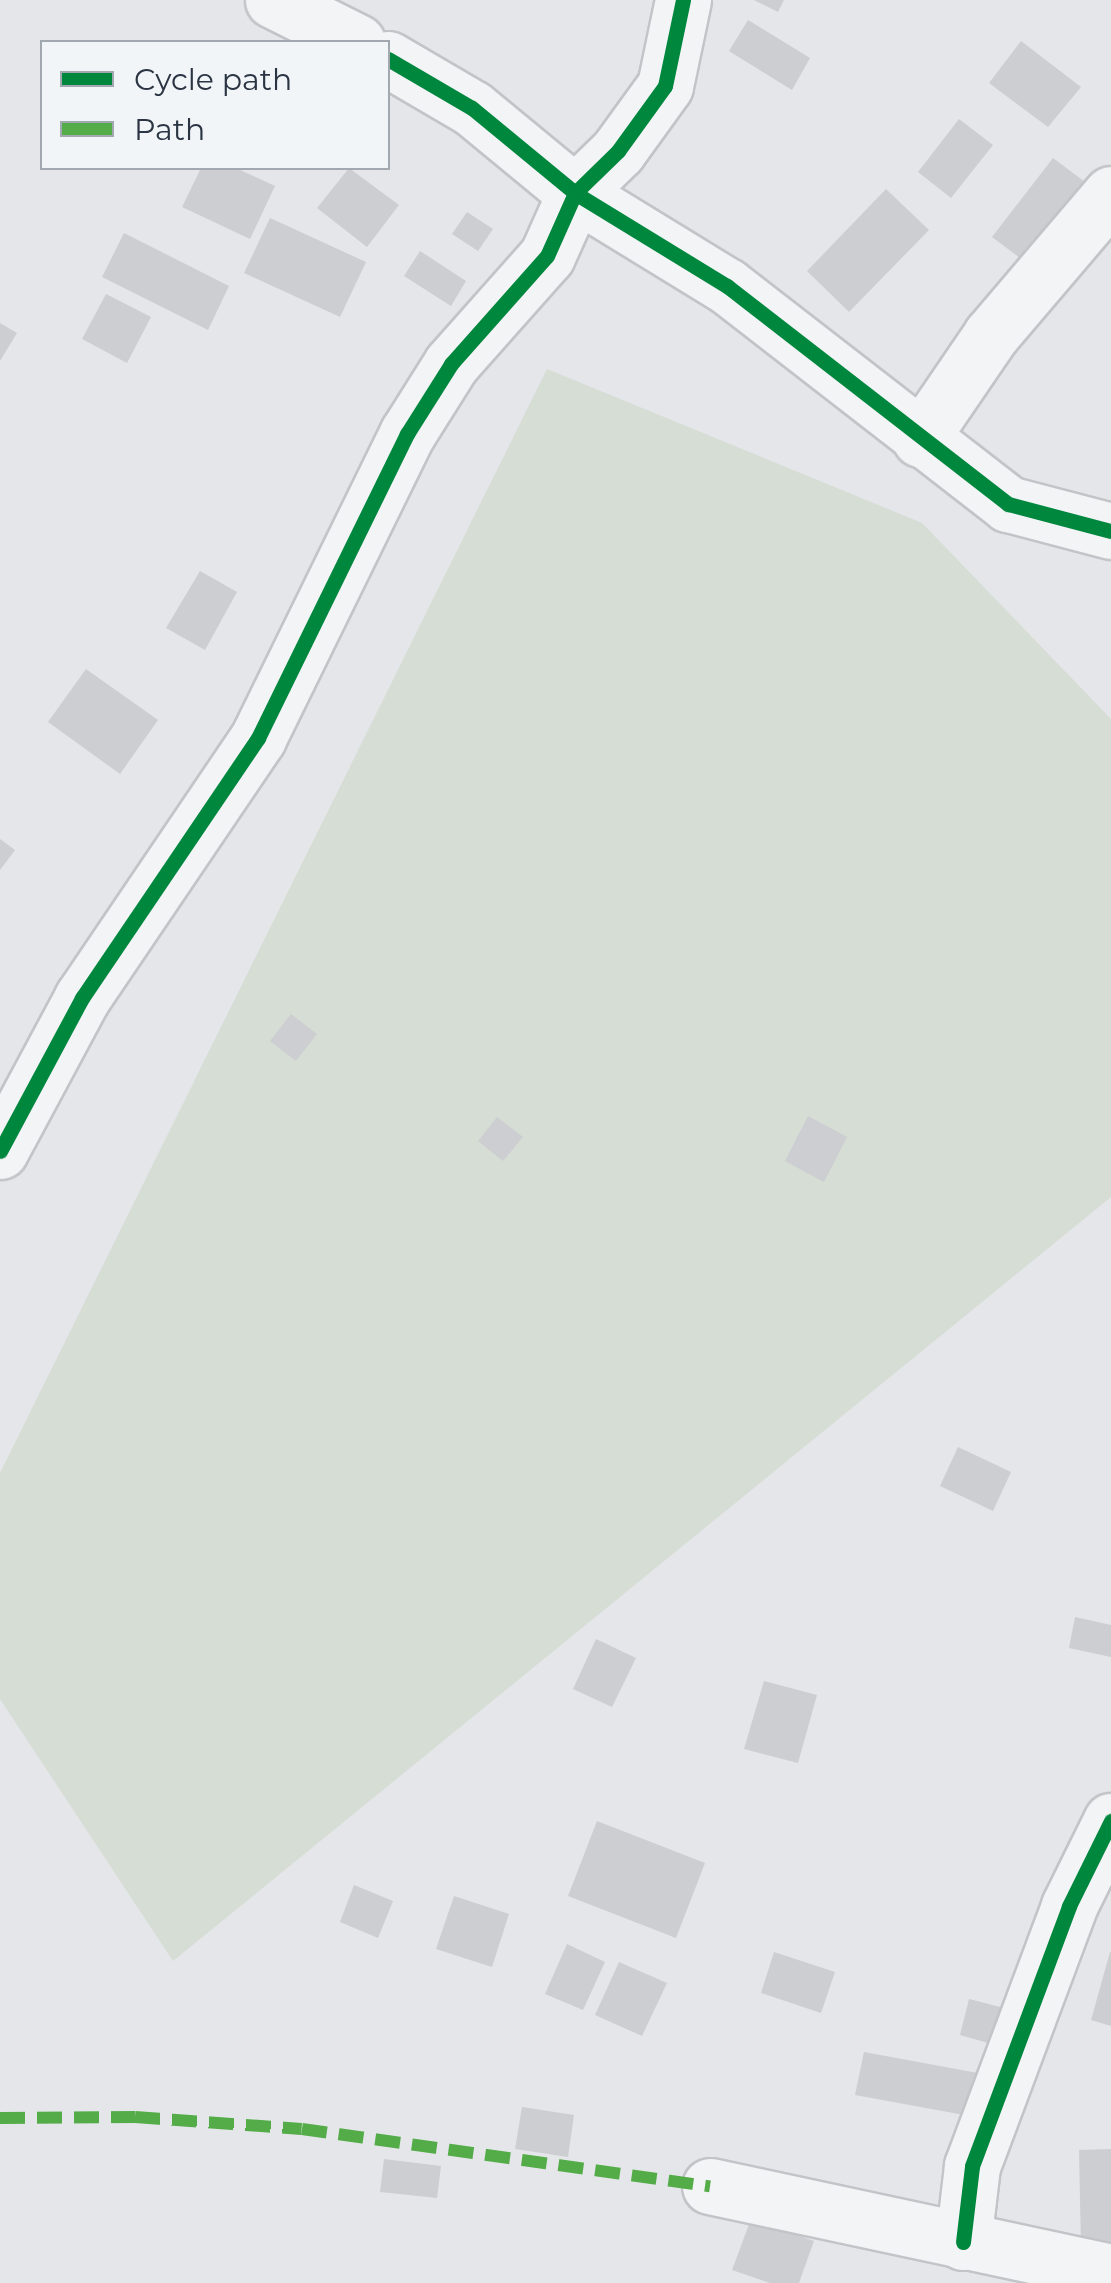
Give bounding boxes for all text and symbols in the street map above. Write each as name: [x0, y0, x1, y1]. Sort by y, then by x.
legend: [40, 40, 390, 170]
text: Cycle path: [134, 61, 292, 98]
text: Path: [134, 111, 205, 148]

